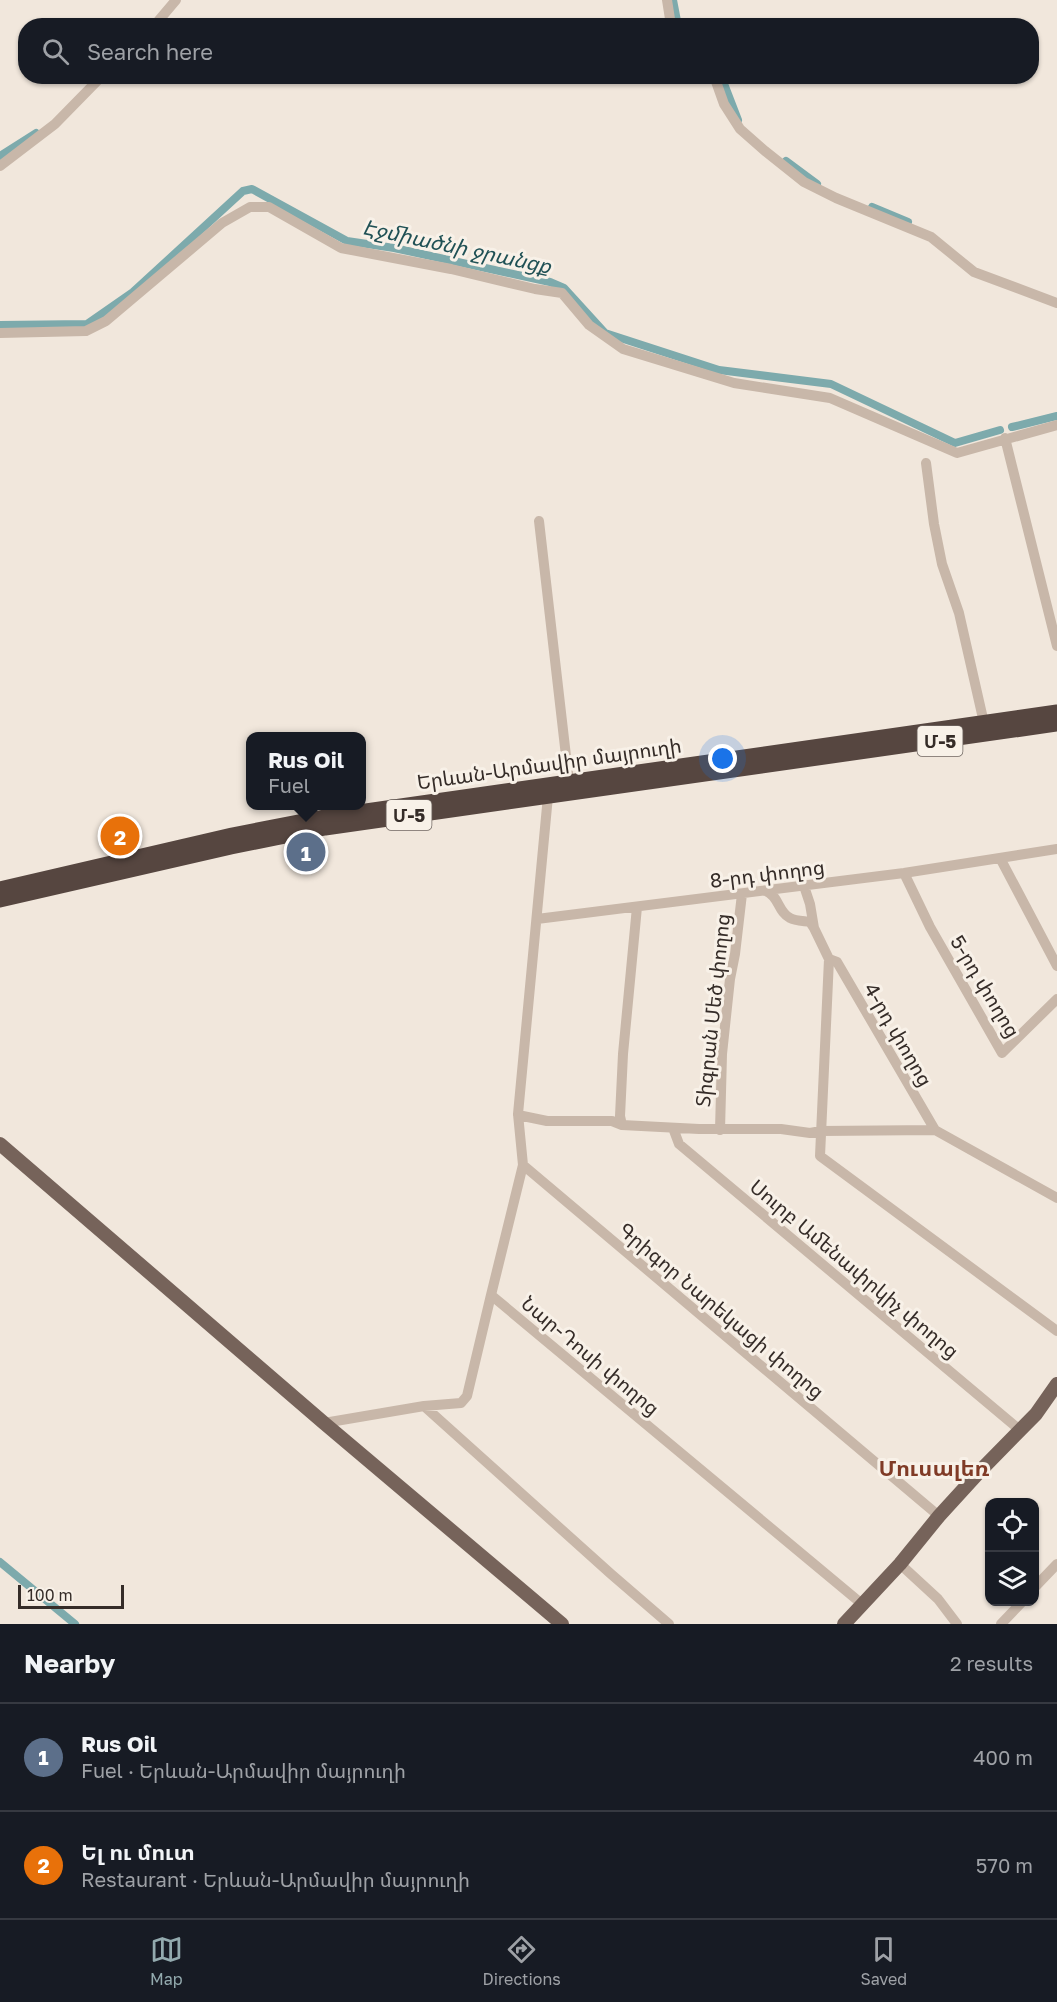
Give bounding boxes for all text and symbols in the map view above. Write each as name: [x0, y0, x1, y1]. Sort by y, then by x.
search box: [18, 18, 1039, 84]
icon: search: [39, 35, 72, 68]
text: Search here: [87, 38, 213, 65]
water label: Էջմիածնի ջրանցք: [360, 213, 555, 280]
road number: Մ-5: [918, 726, 962, 756]
popup: [246, 732, 366, 810]
street label: Երևան-Արմավիր մայրուղի: [415, 733, 683, 794]
your location: [708, 744, 737, 773]
text: Rus Oil: [268, 746, 344, 773]
text: Fuel: [268, 773, 310, 797]
road number: Մ-5: [386, 800, 432, 830]
pin: 2: [100, 814, 140, 858]
pin: 1: [286, 830, 326, 874]
street label: 8-րդ փողոց: [708, 854, 826, 893]
street label: Տիգրան Մեծ փողոց: [690, 912, 735, 1108]
street label: 5-րդ փողոց: [945, 931, 1026, 1042]
street label: 4-րդ փողոց: [859, 978, 938, 1091]
street label: Սուրբ Ամենափրկիչ փողոց: [745, 1174, 964, 1363]
street label: Գրիգոր Նարեկացի փողոց: [614, 1217, 830, 1404]
street label: Նար-Դոսի փողոց: [517, 1290, 665, 1420]
district label: Մուսալեռ: [879, 1454, 990, 1481]
map controls: [985, 1498, 1039, 1606]
button: locate: [985, 1498, 1039, 1552]
button: layers: [985, 1552, 1039, 1606]
scale bar: [18, 1582, 124, 1610]
text: 100 m: [27, 1585, 73, 1605]
text: Nearby: [24, 1648, 115, 1679]
text: 2 results: [950, 1651, 1033, 1675]
text: Rus Oil: [81, 1730, 157, 1757]
text: 1: [38, 1745, 49, 1769]
text: 400 m: [973, 1745, 1033, 1769]
text: Fuel · Երևան-Արմավիր մայրուղի: [81, 1758, 406, 1782]
text: Ել ու մուտ: [81, 1838, 195, 1865]
text: 2: [37, 1853, 50, 1877]
text: 570 m: [976, 1853, 1033, 1877]
text: Restaurant · Երևան-Արմավիր մայրուղի: [81, 1867, 470, 1891]
tab: Map: [150, 1933, 183, 1989]
tab: Directions: [483, 1933, 561, 1989]
tab: Saved: [860, 1933, 907, 1989]

